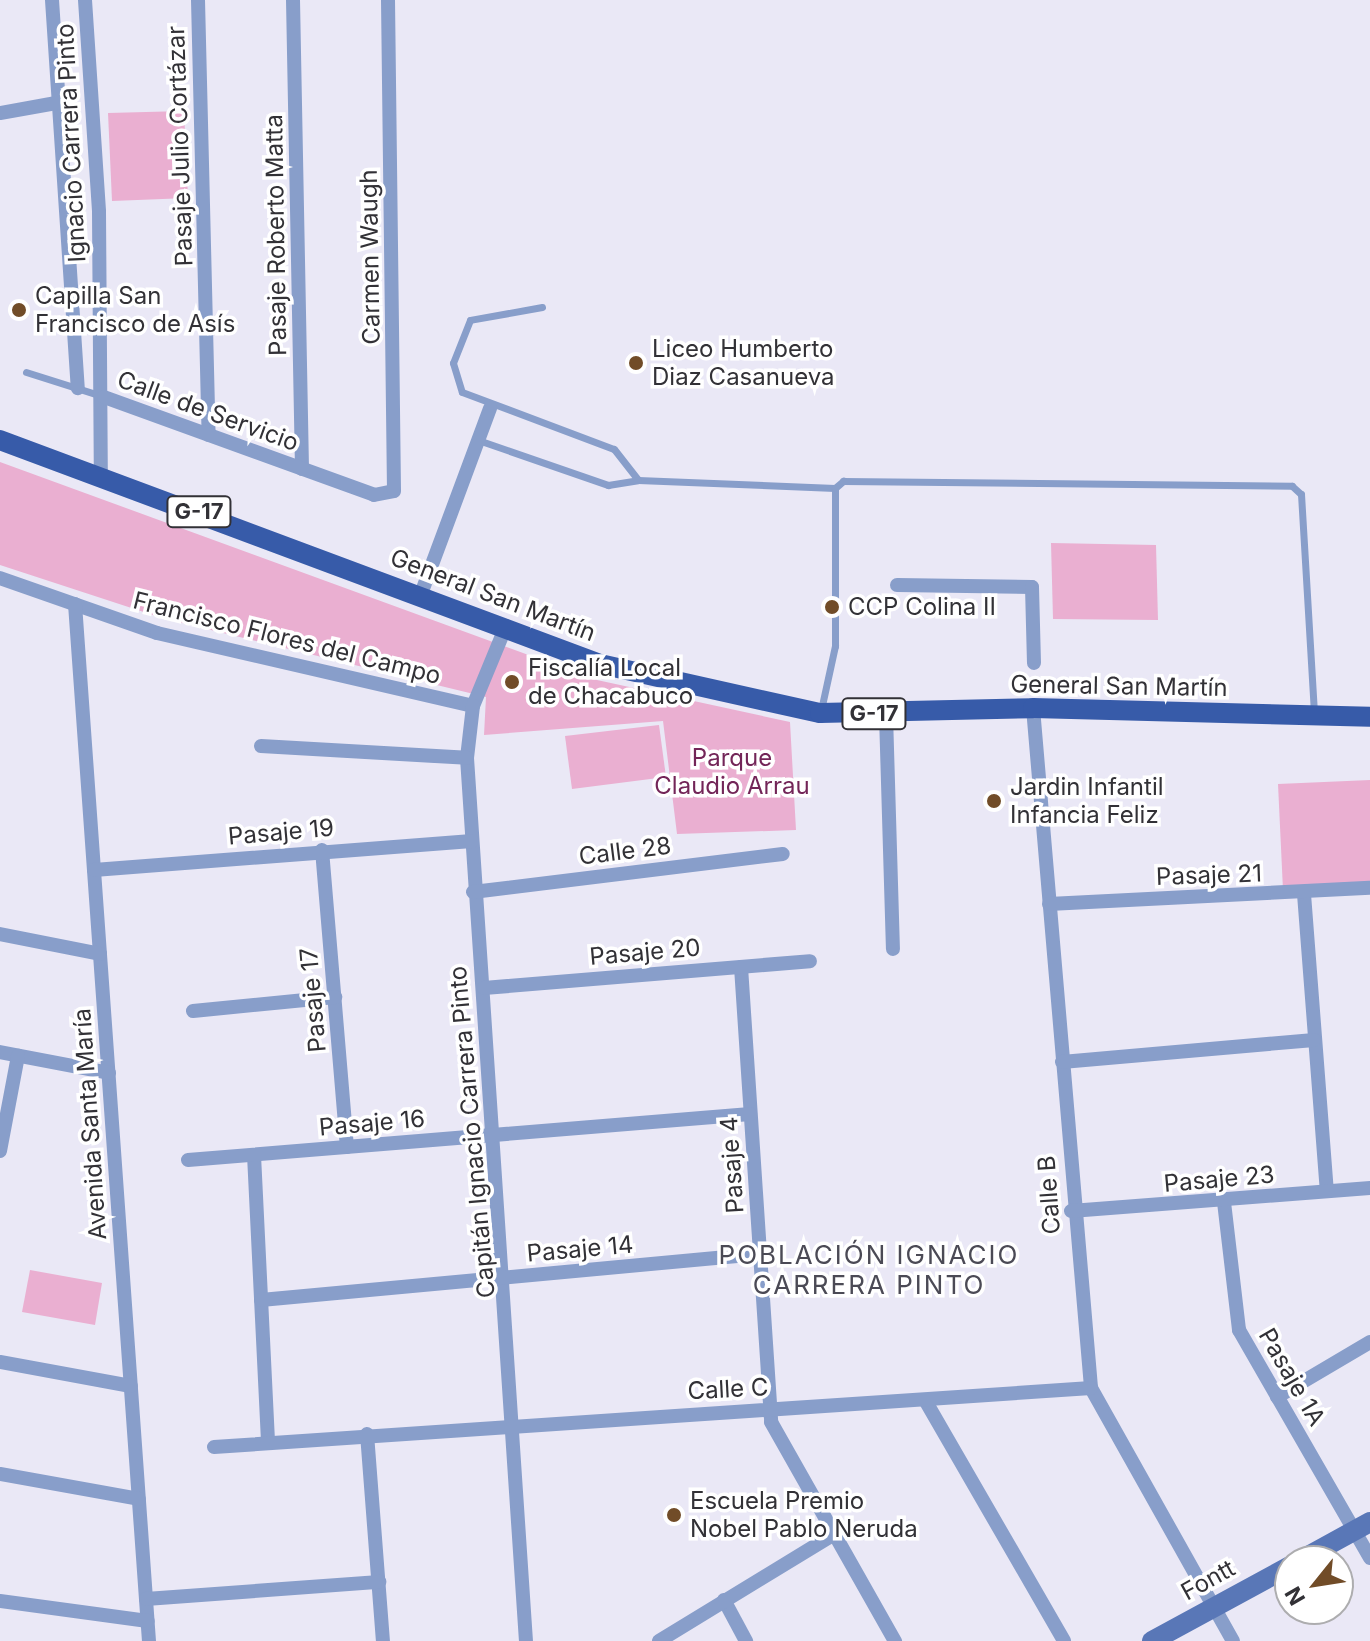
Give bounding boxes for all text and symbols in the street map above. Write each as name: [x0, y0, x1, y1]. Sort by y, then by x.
street label: Ignacio Carrera Pinto: [50, 23, 92, 263]
street label: Pasaje Julio Cortázar: [161, 25, 199, 267]
street label: Pasaje Roberto Matta: [259, 114, 293, 356]
street label: Carmen Waugh: [354, 169, 386, 345]
place label: Capilla San Francisco de Asís: [35, 282, 235, 338]
marker: Capilla San Francisco de Asís: [10, 301, 28, 319]
place label: Liceo Humberto Diaz Casanueva: [652, 335, 835, 391]
marker: Liceo Humberto Diaz Casanueva: [627, 354, 645, 372]
street label: Calle de Servicio: [113, 365, 303, 457]
road number: G-17: [165, 494, 233, 530]
street label: General San Martín: [386, 543, 600, 647]
street label: Francisco Flores del Campo: [130, 586, 444, 690]
place label: CCP Colina II: [848, 593, 996, 621]
marker: CCP Colina II: [823, 598, 841, 616]
place label: Fiscalía Local de Chacabuco: [528, 654, 693, 710]
street label: General San Martín: [1010, 670, 1228, 702]
marker: Fiscalía Local de Chacabuco: [503, 673, 521, 691]
road number: G-17: [840, 696, 908, 732]
park label: Parque Claudio Arrau: [654, 744, 810, 800]
place label: Jardin Infantil Infancia Feliz: [1010, 773, 1164, 829]
marker: Jardin Infantil Infancia Feliz: [985, 792, 1003, 810]
street label: Pasaje 19: [227, 813, 335, 851]
street label: Calle 28: [577, 831, 673, 871]
street label: Pasaje 21: [1156, 859, 1262, 891]
street label: Pasaje 20: [588, 933, 702, 971]
street label: Pasaje 17: [294, 947, 332, 1053]
street label: Capitán Ignacio Carrera Pinto: [443, 965, 501, 1299]
street label: Avenida Santa María: [68, 1007, 112, 1241]
street label: Pasaje 16: [318, 1104, 426, 1142]
street label: Pasaje 4: [714, 1116, 750, 1214]
street label: Calle B: [1032, 1155, 1066, 1235]
street label: Pasaje 23: [1162, 1160, 1276, 1198]
street label: Pasaje 14: [526, 1230, 634, 1268]
district label: POBLACIÓN IGNACIO CARRERA PINTO: [719, 1239, 1019, 1300]
street label: Pasaje 1A: [1253, 1323, 1331, 1431]
street label: Calle C: [687, 1373, 769, 1405]
place label: Escuela Premio Nobel Pablo Neruda: [690, 1487, 918, 1543]
marker: Escuela Premio Nobel Pablo Neruda: [665, 1506, 683, 1524]
north arrow: [1274, 1545, 1354, 1625]
street label: Fontt: [1176, 1554, 1240, 1606]
text: N: [1279, 1582, 1310, 1610]

